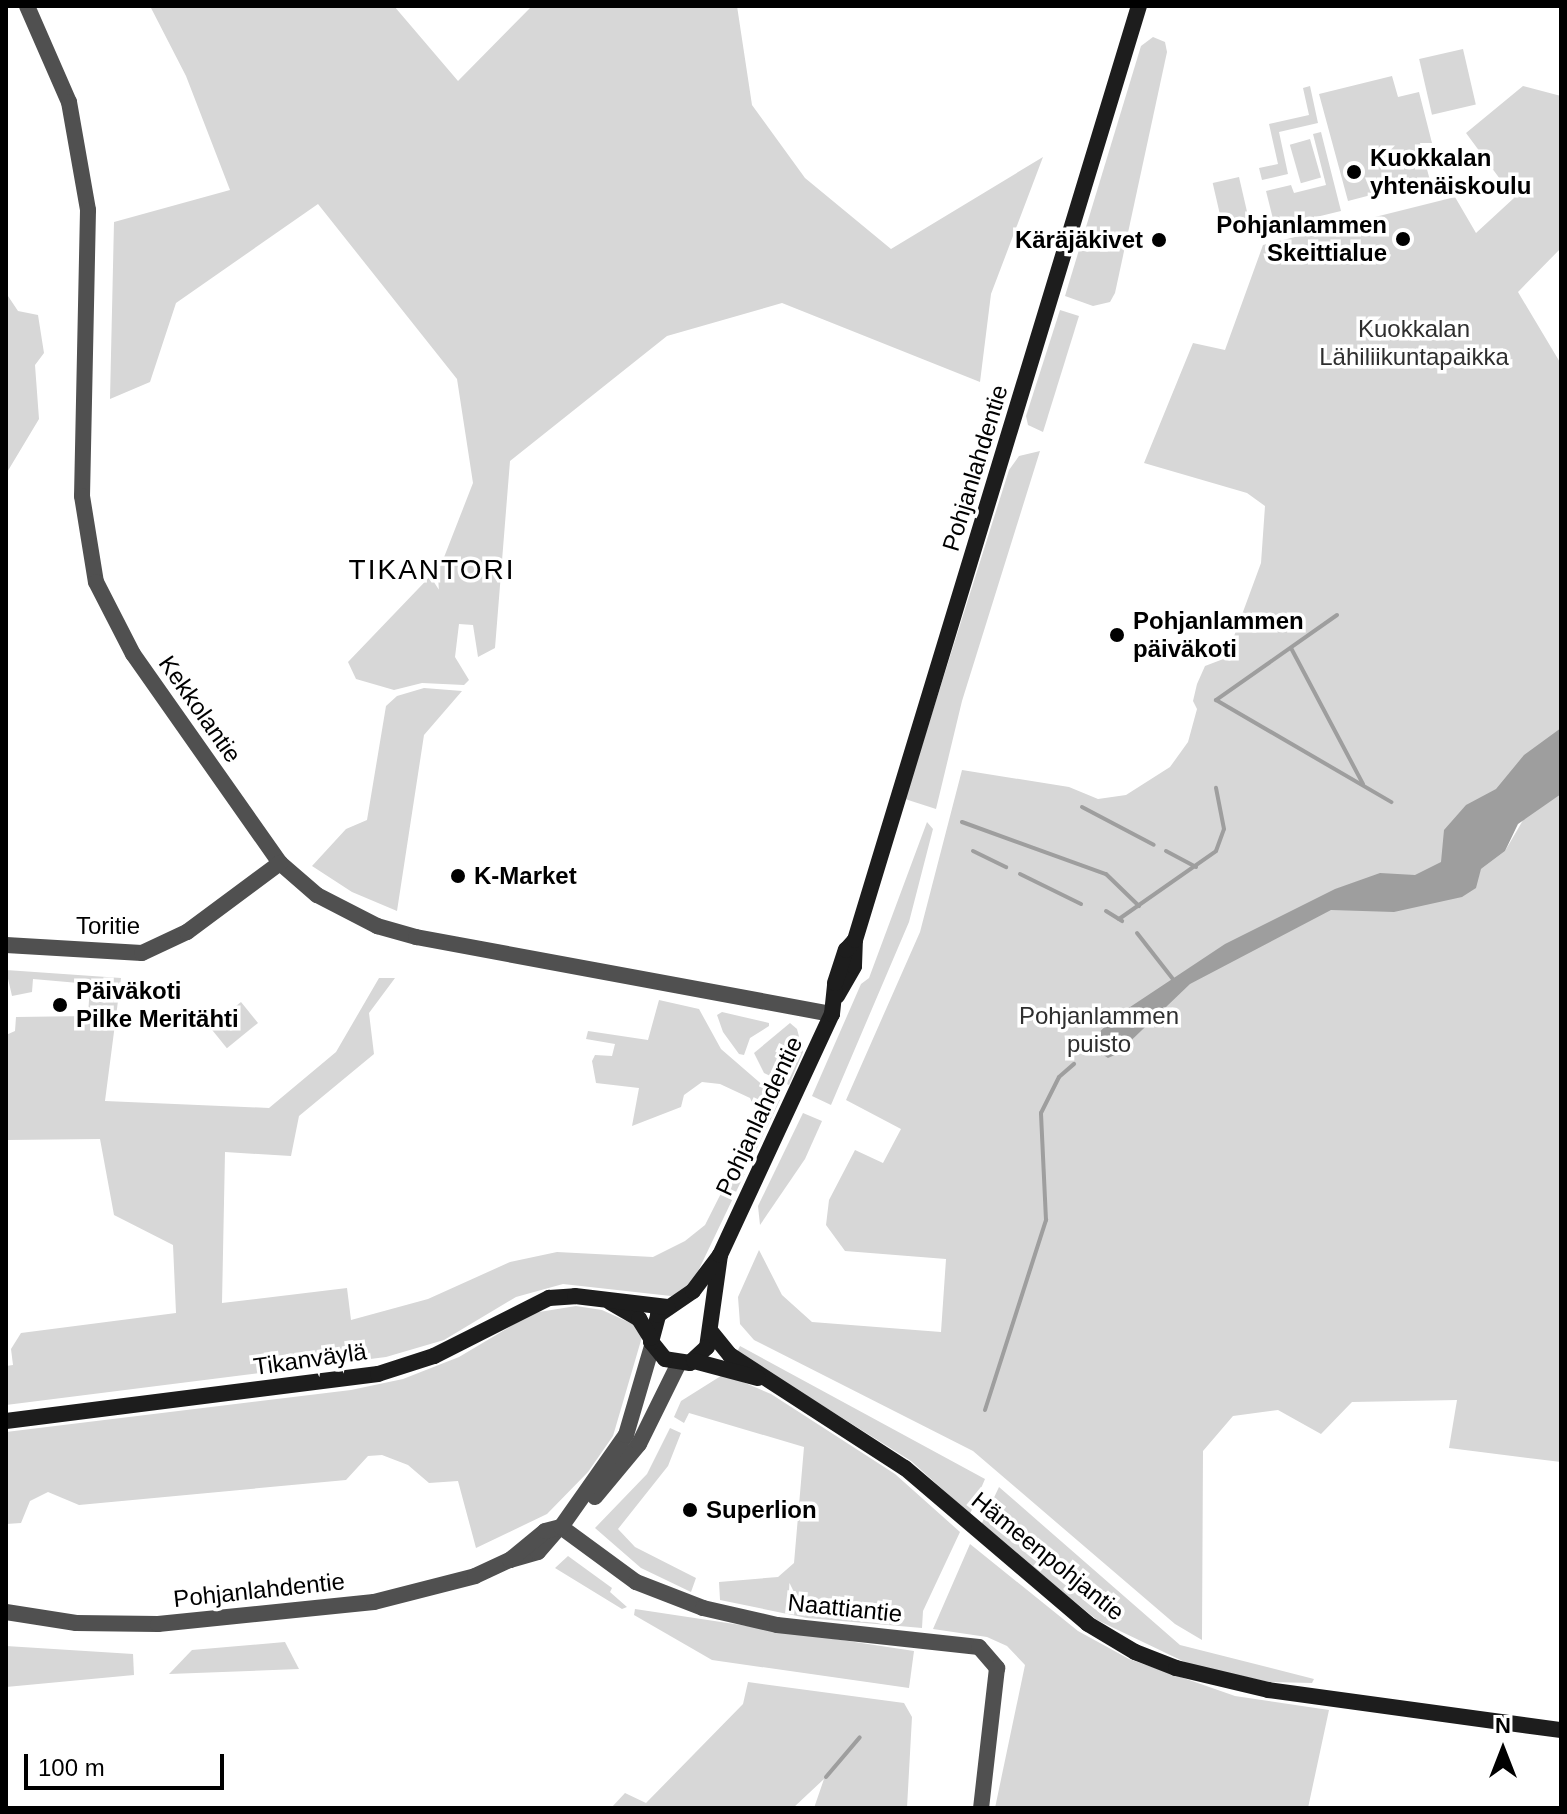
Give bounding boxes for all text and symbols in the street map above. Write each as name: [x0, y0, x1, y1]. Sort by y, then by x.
place label: Kuokkalan yhtenäiskoulu: [1370, 144, 1531, 200]
marker: Kuokkalan yhtenäiskoulu: [1345, 163, 1363, 181]
place label: Pohjanlammen Skeittialue: [1216, 211, 1387, 267]
place label: Käräjäkivet: [1015, 226, 1143, 254]
marker: Pohjanlammen Skeittialue: [1394, 230, 1412, 248]
marker: Käräjäkivet: [1150, 231, 1168, 249]
park label: Kuokkalan Lähiliikuntapaikka: [1319, 315, 1509, 371]
street label: Pohjanlahdentie: [936, 381, 1014, 555]
district label: TIKANTORI: [349, 553, 515, 587]
place label: Pohjanlammen päiväkoti: [1133, 607, 1304, 663]
marker: Pohjanlammen päiväkoti: [1108, 626, 1126, 644]
street label: Kekkolantie: [153, 650, 247, 768]
place label: K-Market: [474, 862, 577, 890]
marker: K-Market: [449, 867, 467, 885]
street label: Toritie: [76, 912, 140, 940]
place label: Päiväkoti Pilke Meritähti: [76, 977, 239, 1033]
marker: Päiväkoti Pilke Meritähti: [51, 996, 69, 1014]
park label: Pohjanlammen puisto: [1019, 1002, 1179, 1058]
street label: Pohjanlahdentie: [710, 1032, 808, 1200]
street label: Tikanväylä: [252, 1337, 368, 1381]
street label: Hämeenpohjantie: [966, 1486, 1130, 1626]
place label: Superlion: [706, 1496, 817, 1524]
marker: Superlion: [681, 1501, 699, 1519]
street label: Pohjanlahdentie: [172, 1567, 346, 1613]
street label: Naattiantie: [786, 1588, 904, 1628]
north arrow: [1463, 1710, 1543, 1790]
text: N: [1495, 1713, 1511, 1738]
scale bar: [28, 1738, 228, 1788]
text: 100 m: [38, 1754, 105, 1781]

